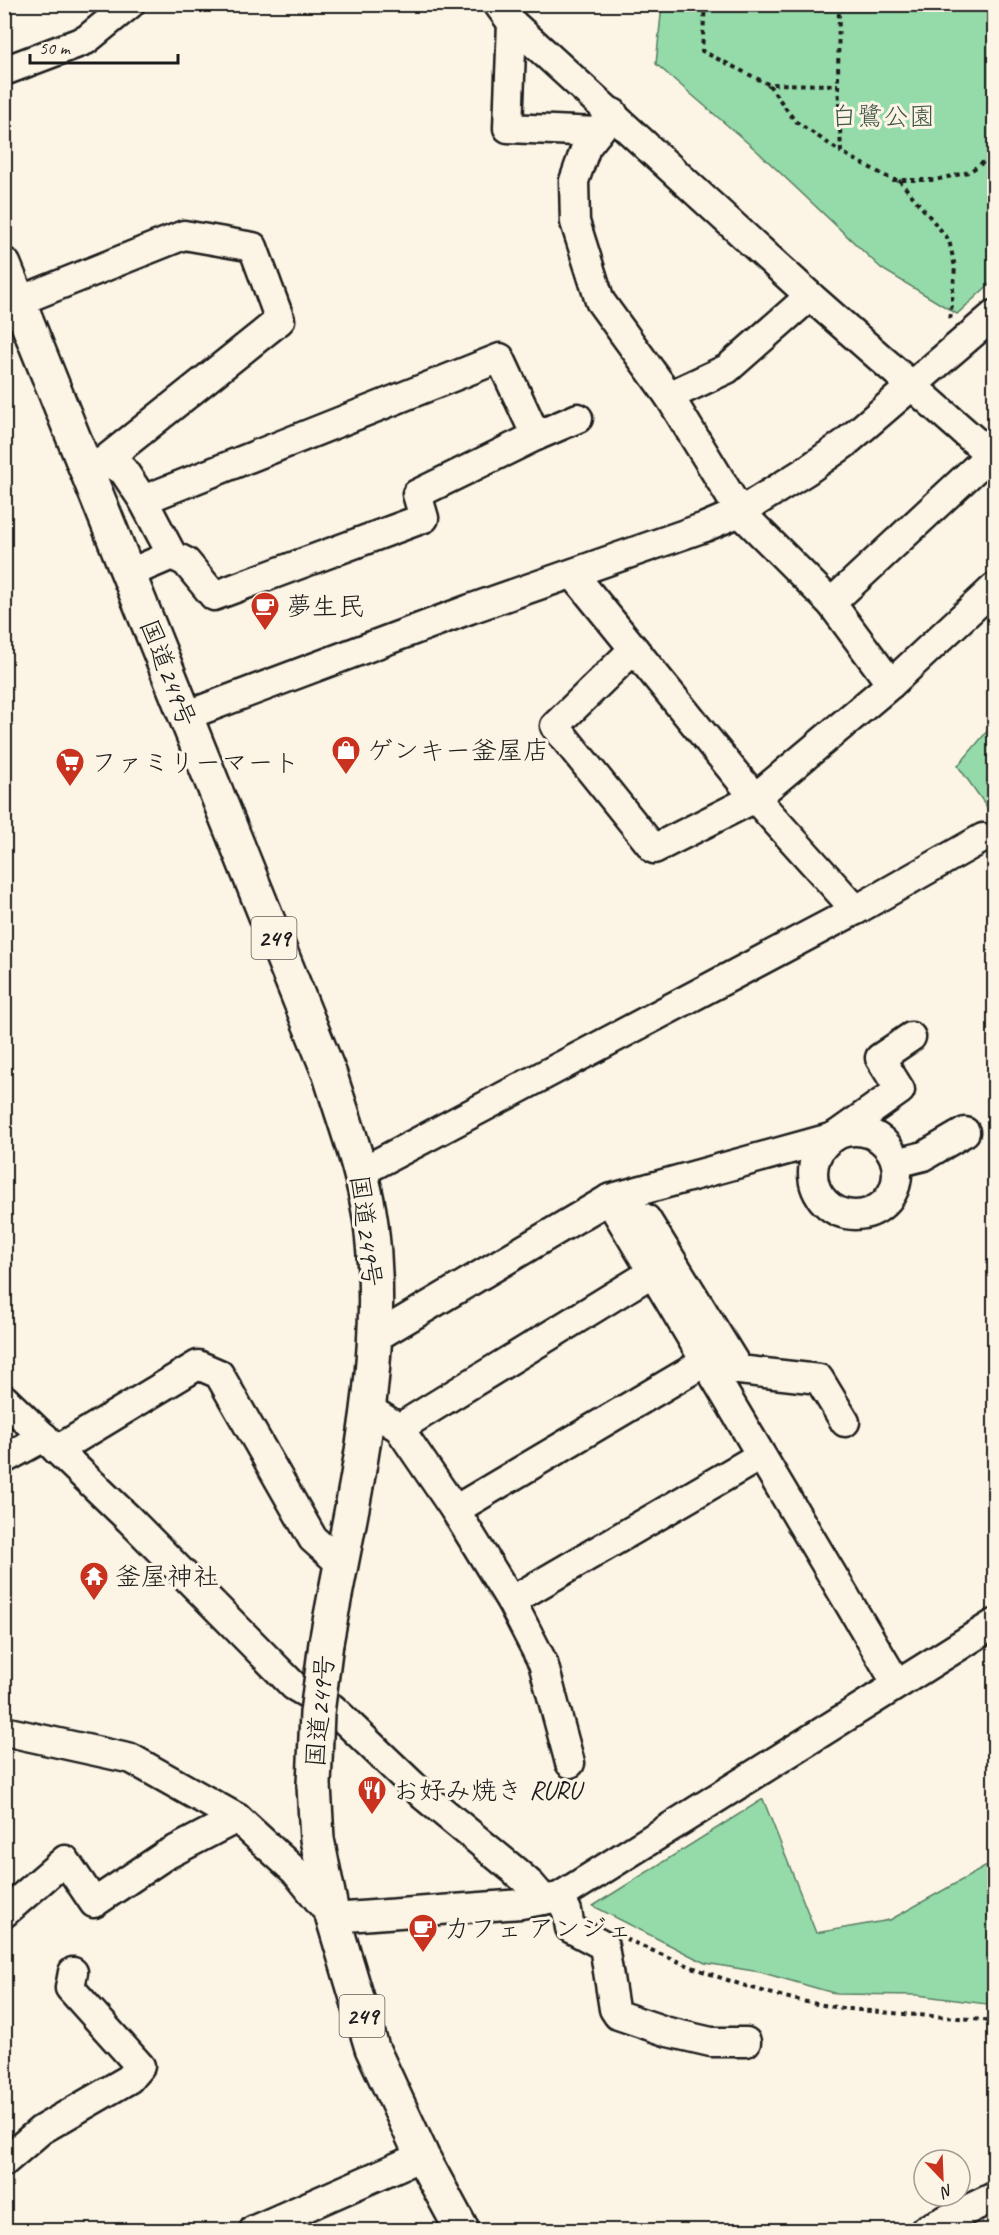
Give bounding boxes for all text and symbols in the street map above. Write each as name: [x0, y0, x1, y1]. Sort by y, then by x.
scale bar: [30, 27, 178, 65]
text: 50 m: [39, 37, 72, 59]
park label: 白鷺公園: [831, 100, 935, 133]
cafe icon: 夢生民: [249, 590, 281, 632]
place label: 夢生民: [286, 590, 364, 623]
street label: 国道249号: [132, 614, 204, 732]
shop icon: ゲンキー釜屋店: [330, 734, 362, 776]
place label: ゲンキー釜屋店: [367, 734, 549, 767]
supermarket icon: ファミリーマート: [54, 746, 86, 788]
place label: ファミリーマート: [91, 746, 300, 779]
road number: 249: [252, 917, 296, 959]
street label: 国道249号: [343, 1173, 389, 1289]
temple icon: 釜屋神社: [78, 1560, 110, 1602]
place label: 釜屋神社: [115, 1560, 219, 1593]
street label: 国道249号: [299, 1653, 341, 1769]
restaurant icon: お好み焼き RURU: [356, 1774, 388, 1816]
place label: お好み焼き RURU: [393, 1774, 585, 1807]
cafe icon: カフェ アンジェ: [407, 1912, 439, 1954]
place label: カフェ アンジェ: [444, 1912, 632, 1945]
road number: 249: [340, 1995, 385, 2037]
north arrow: [912, 2148, 972, 2208]
text: N: [936, 2180, 956, 2203]

